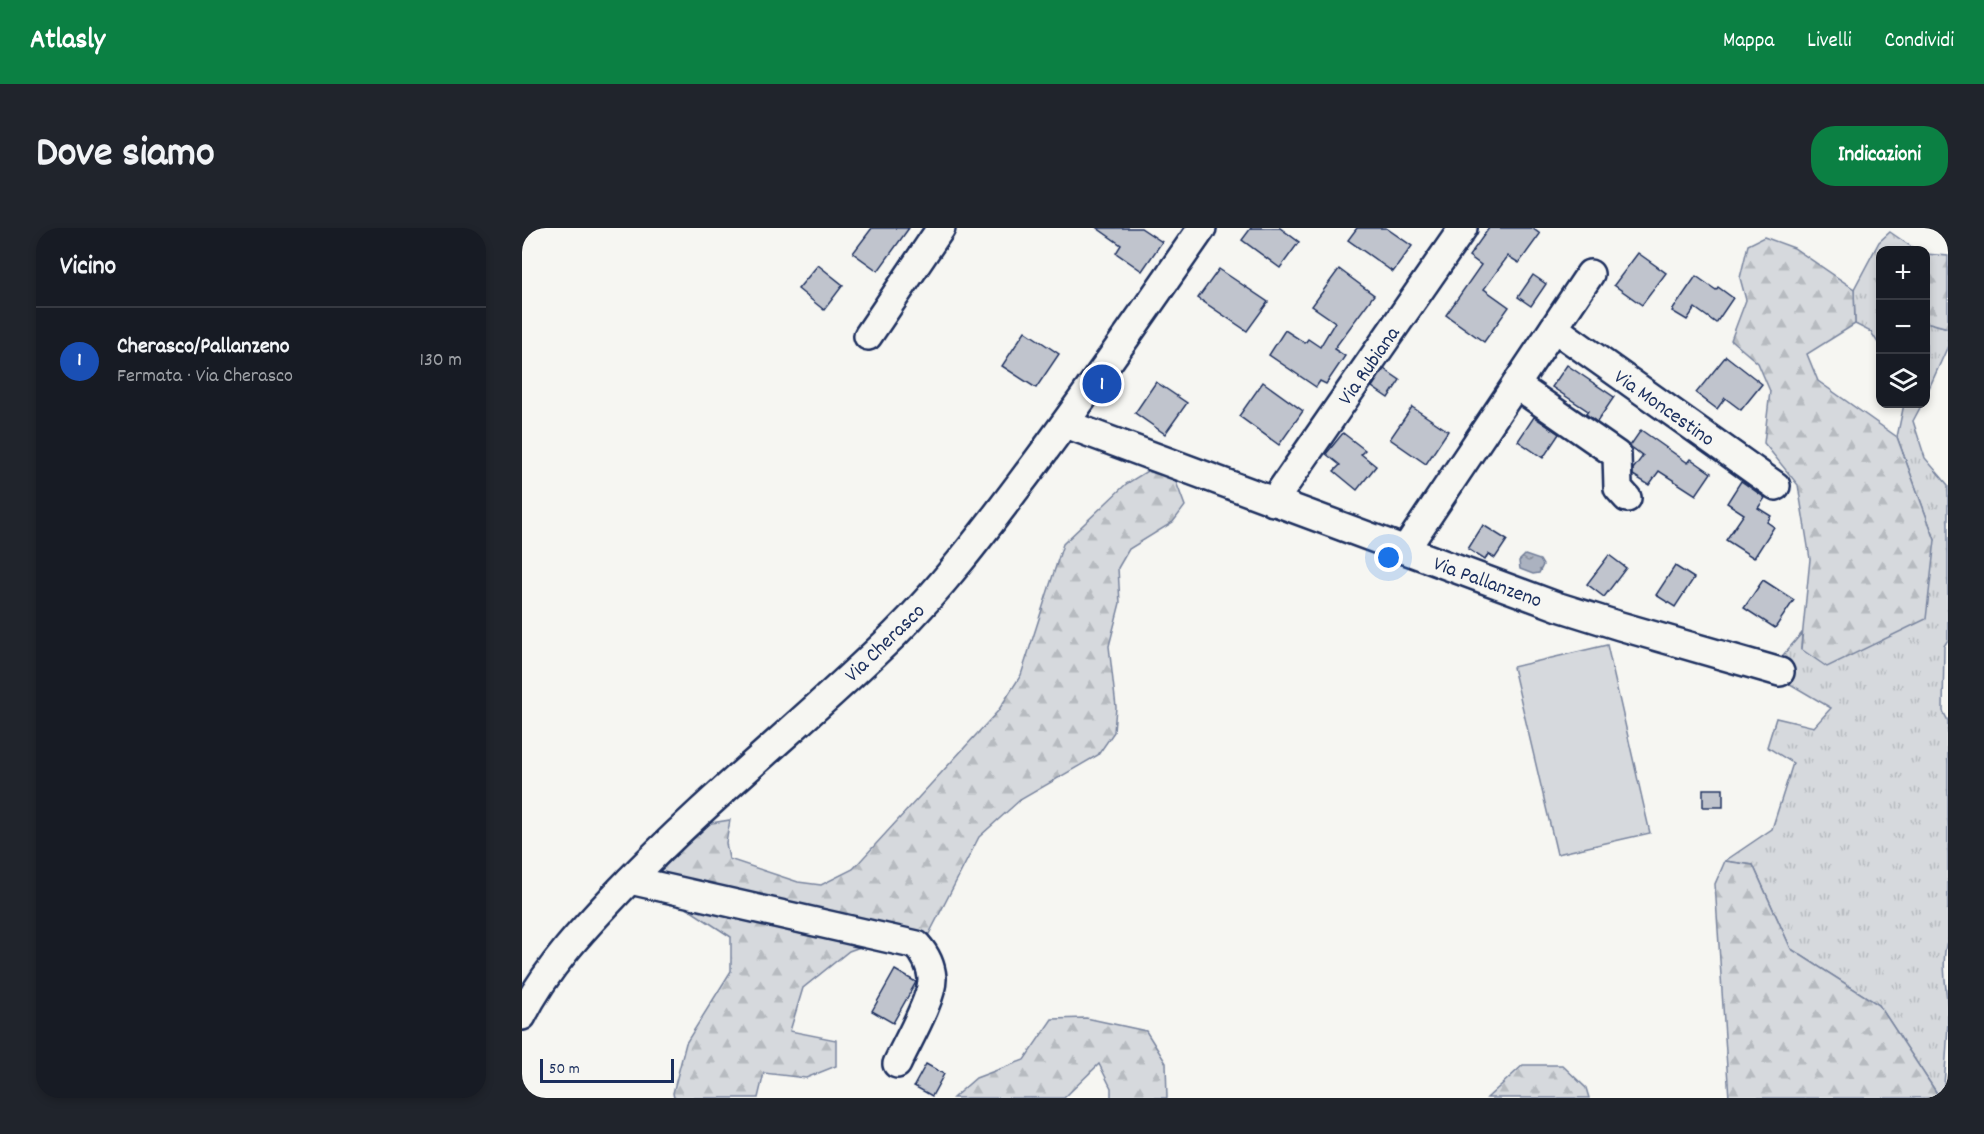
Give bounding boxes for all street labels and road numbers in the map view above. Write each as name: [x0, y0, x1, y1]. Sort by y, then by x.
street label: Via Rubiana: [1332, 320, 1409, 412]
street label: Via Moncestino: [1607, 364, 1720, 455]
street label: Via Pallanzeno: [1428, 550, 1546, 617]
street label: Via Cherasco: [839, 598, 933, 690]

